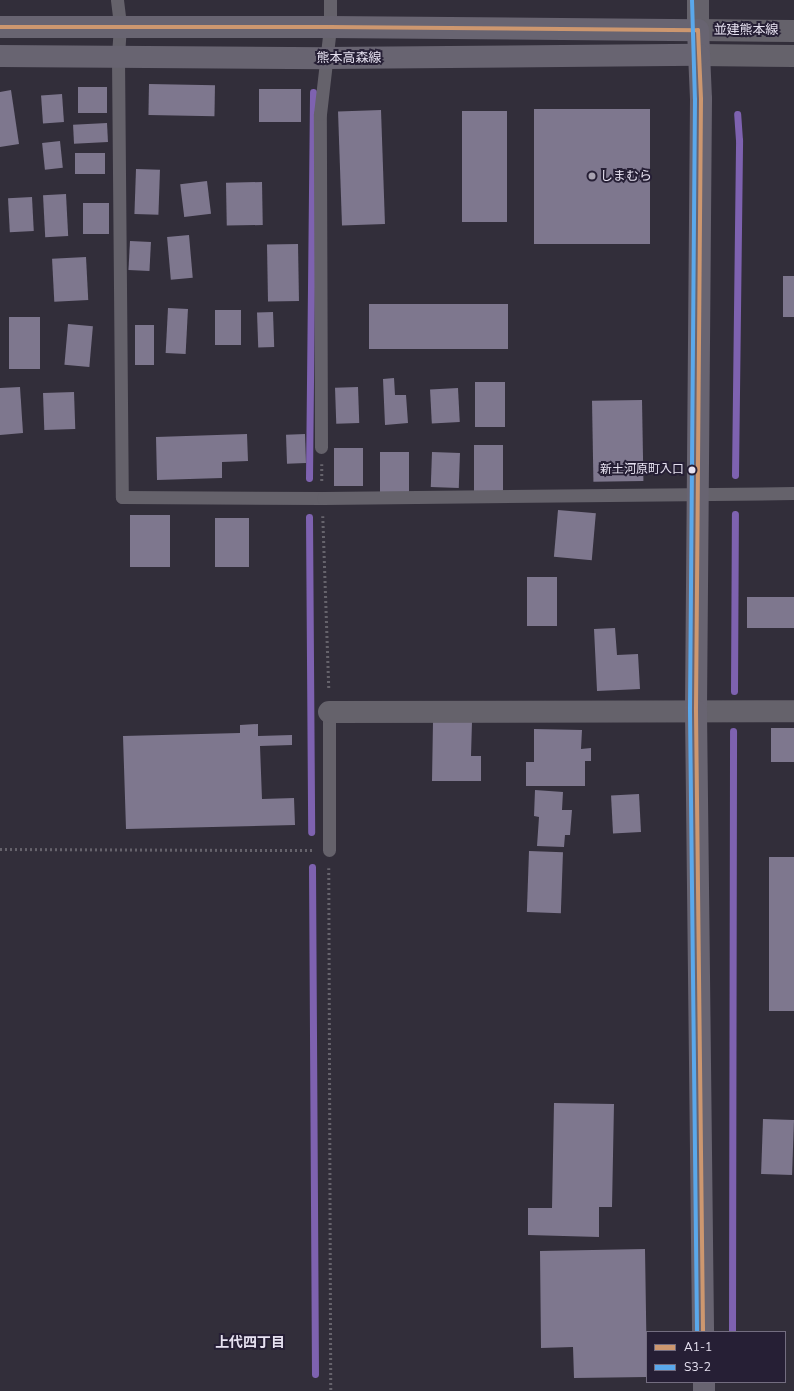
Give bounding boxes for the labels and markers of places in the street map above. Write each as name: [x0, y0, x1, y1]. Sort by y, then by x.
place label: しまむら: [600, 168, 652, 184]
marker: しまむら: [587, 171, 597, 181]
place label: 新土河原町入口: [600, 463, 684, 477]
marker: 新土河原町入口: [687, 465, 697, 475]

